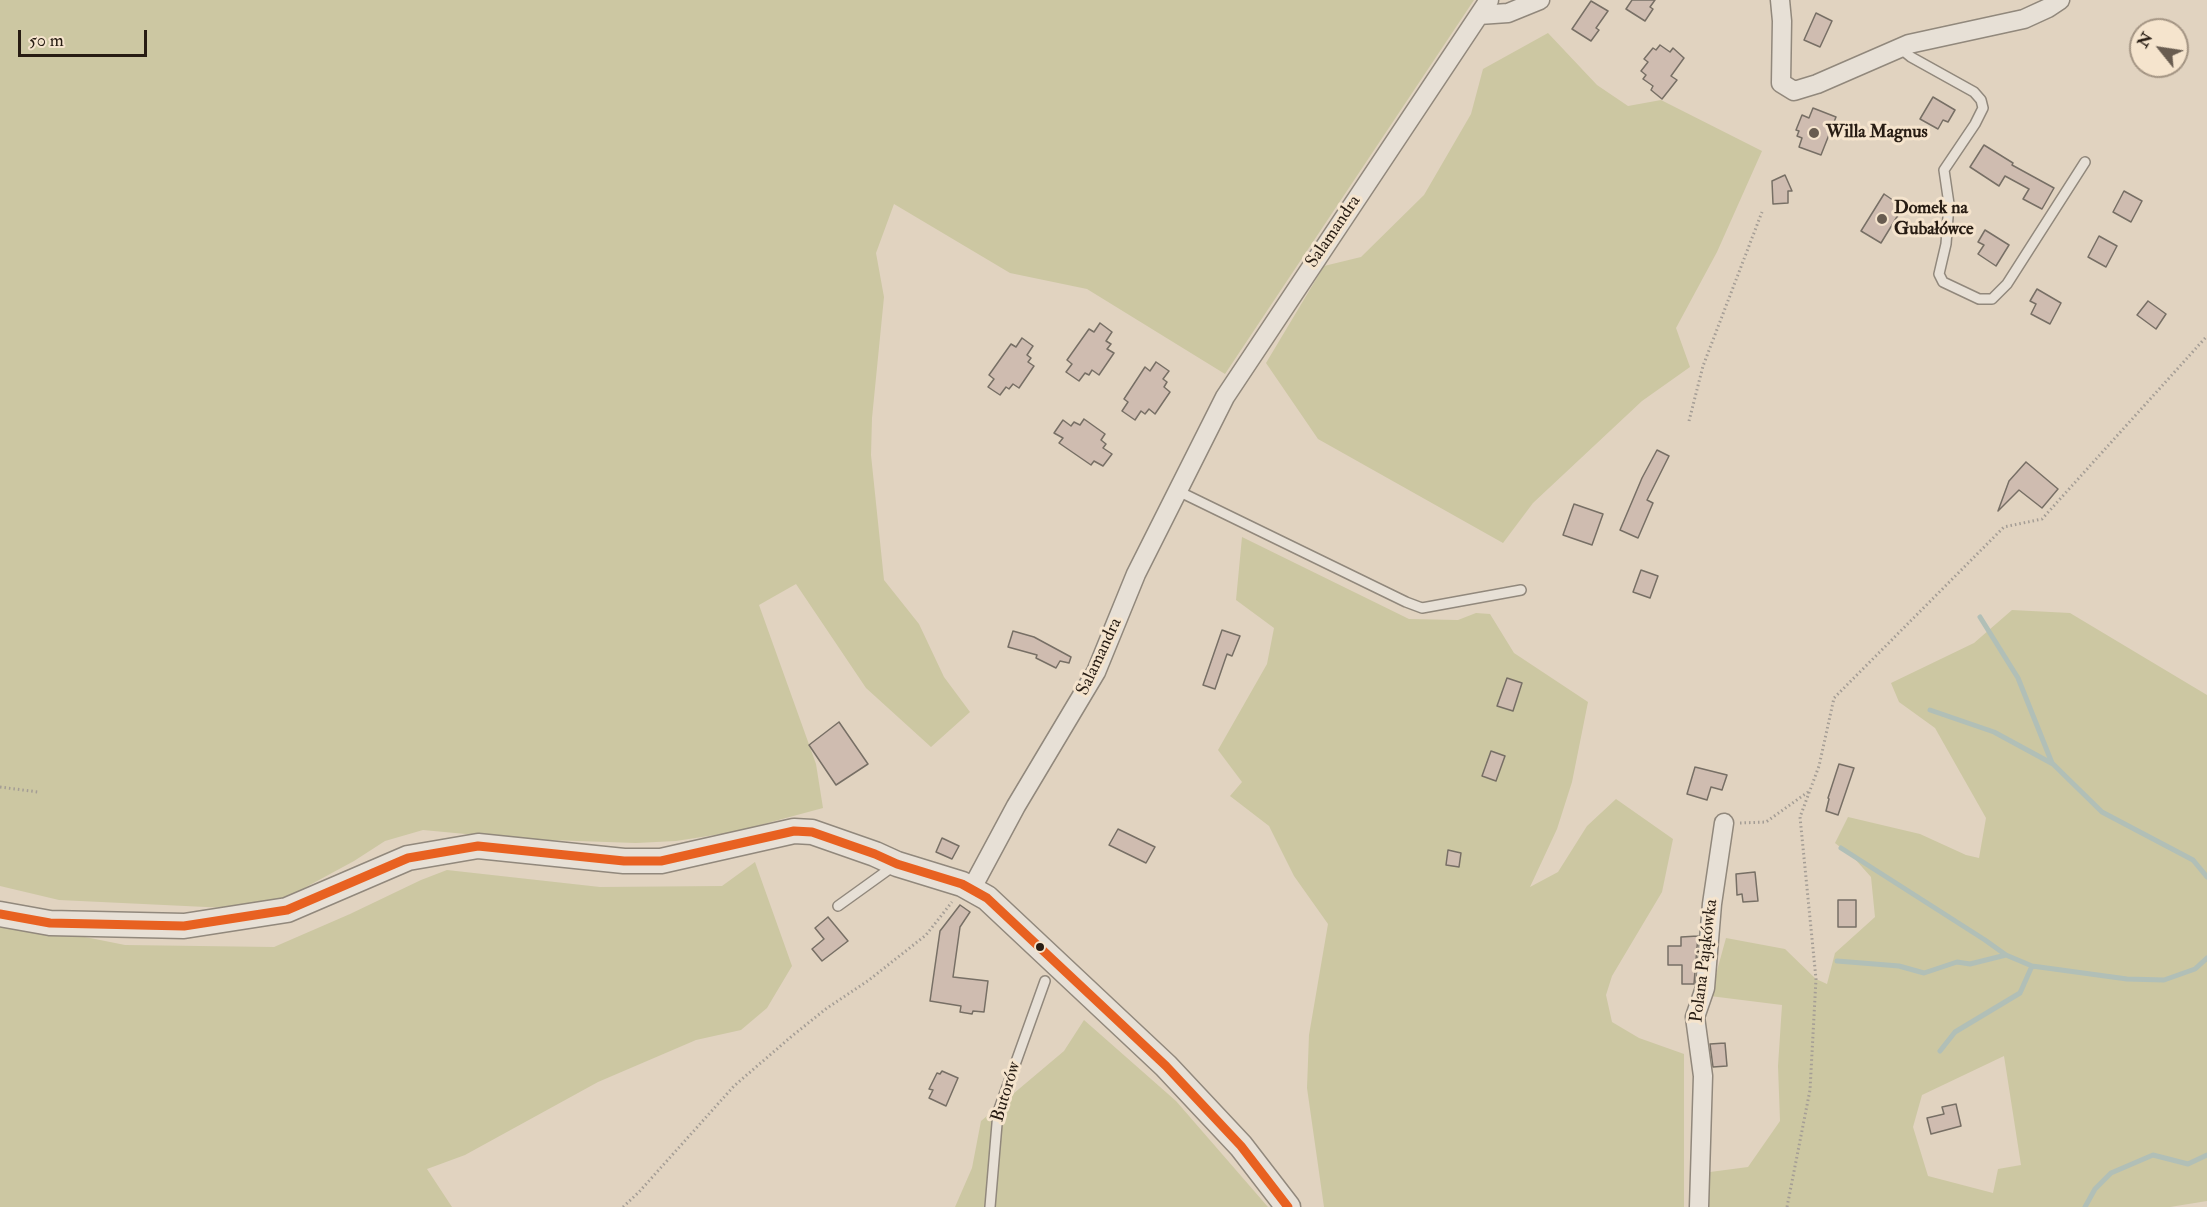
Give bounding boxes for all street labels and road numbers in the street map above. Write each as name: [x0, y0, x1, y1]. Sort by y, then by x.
street label: Salamandra: [1302, 192, 1366, 272]
street label: Salamandra: [1073, 615, 1127, 699]
street label: Polana Pająkówka: [1687, 898, 1723, 1024]
street label: Butorów: [988, 1059, 1026, 1125]

